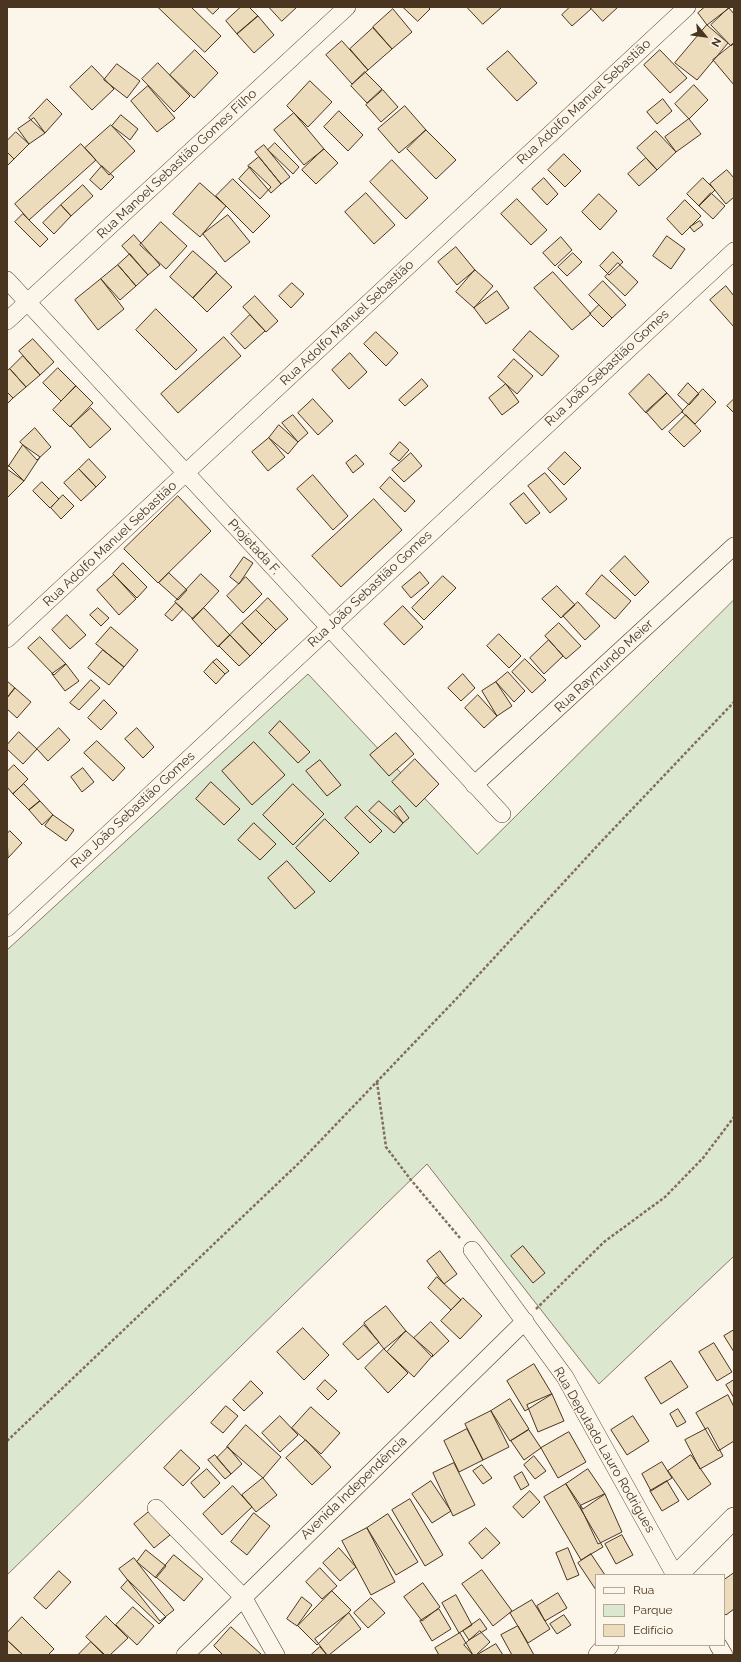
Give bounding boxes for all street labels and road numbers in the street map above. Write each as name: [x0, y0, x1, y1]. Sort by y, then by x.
street label: Rua Adolfo Manuel Sebastião: [514, 36, 654, 168]
street label: Rua Manoel Sebastião Gomes Filho: [94, 86, 260, 242]
street label: Rua Adolfo Manuel Sebastião: [277, 257, 417, 389]
street label: Rua João Sebastião Gomes: [542, 306, 672, 430]
street label: Rua Adolfo Manuel Sebastião: [40, 478, 180, 610]
street label: Projetada F,: [224, 516, 284, 578]
street label: Rua João Sebastião Gomes: [305, 527, 435, 651]
street label: Rua Raymundo Meier: [551, 616, 657, 716]
street label: Rua João Sebastião Gomes: [68, 748, 198, 872]
street label: Rua Deputado Lauro Rodrigues: [550, 1364, 658, 1536]
street label: Avenida Independência: [298, 1433, 410, 1543]

